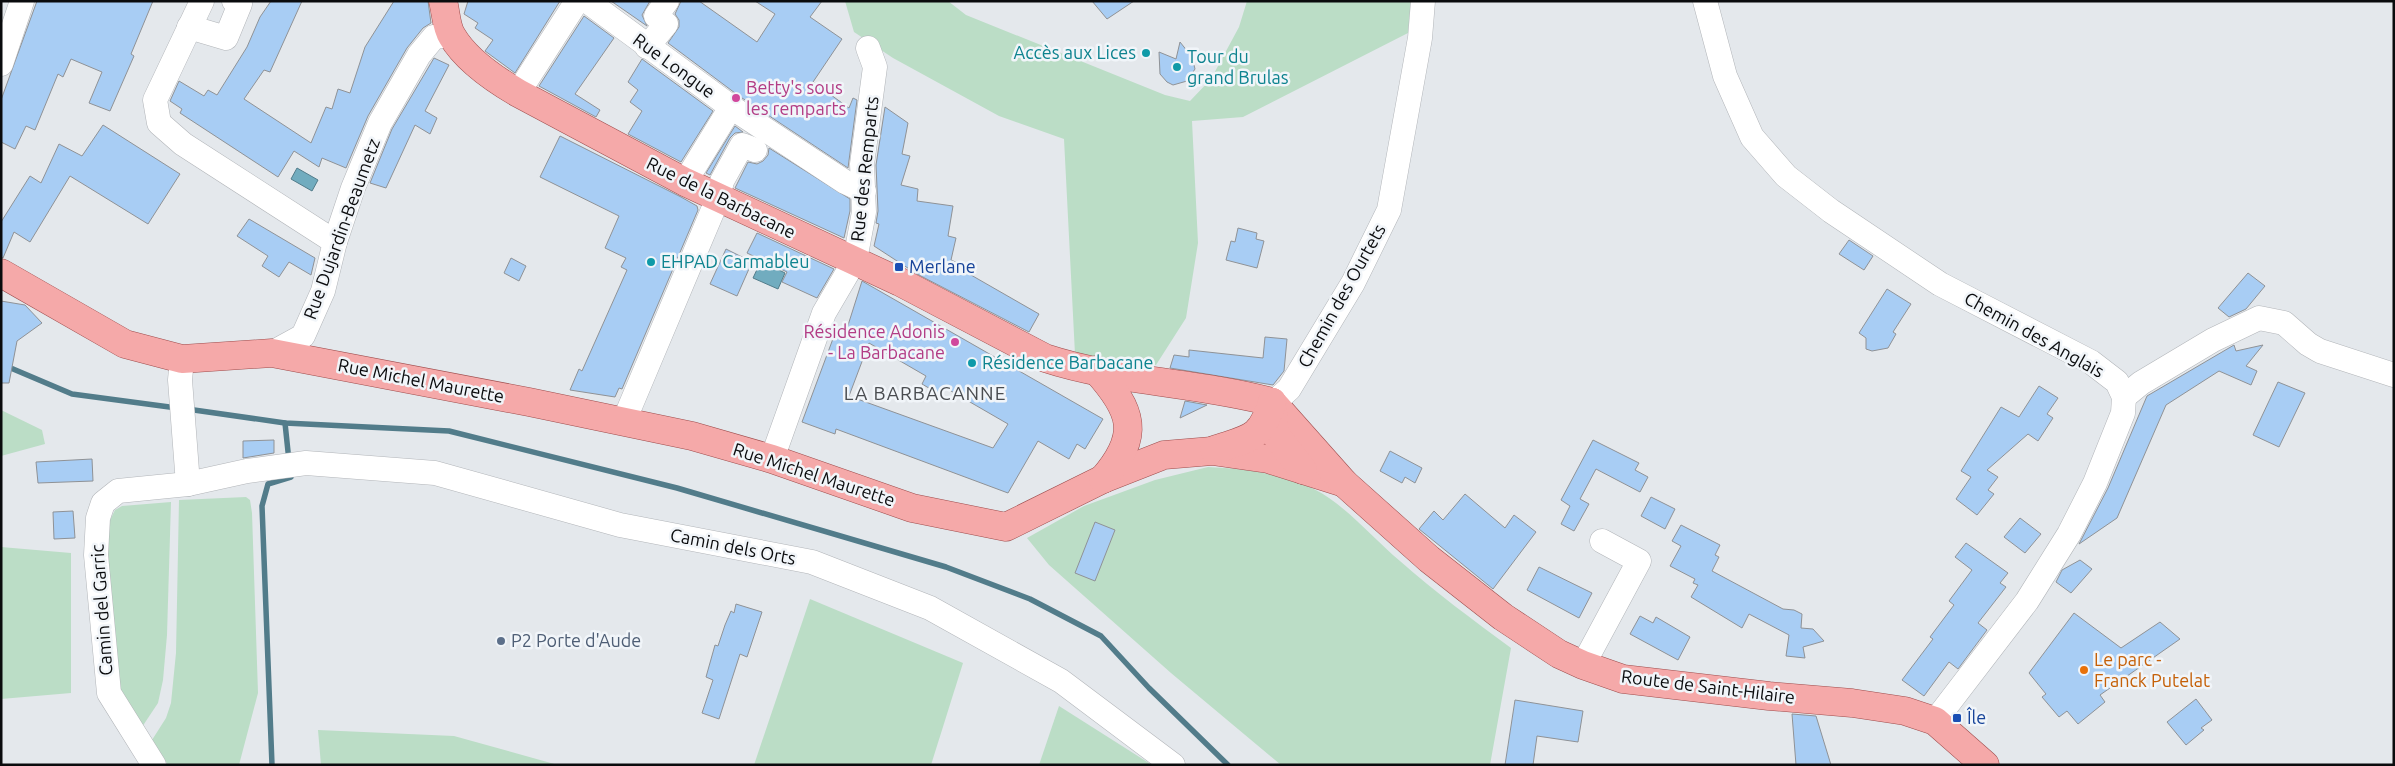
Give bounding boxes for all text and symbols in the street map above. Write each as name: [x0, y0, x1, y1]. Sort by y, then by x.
street label: Rue Longue: [630, 29, 719, 102]
place label: Accès aux Lices: [1013, 42, 1136, 62]
place label: Tour du grand Brulas: [1187, 46, 1289, 87]
marker: Accès aux Lices: [1140, 47, 1152, 59]
marker: Tour du grand Brulas: [1171, 61, 1183, 73]
place label: Betty's sous les remparts: [746, 77, 847, 118]
marker: Betty's sous les remparts: [730, 92, 742, 104]
street label: Rue des Remparts: [846, 95, 882, 243]
street label: Rue Dujardin-Beaumetz: [299, 135, 383, 322]
street label: Rue de la Barbacane: [644, 152, 799, 242]
street label: Chemin des Ourtets: [1293, 220, 1389, 371]
place label: EHPAD Carmableu: [661, 251, 810, 271]
marker: EHPAD Carmableu: [645, 256, 657, 268]
place label: Merlane: [909, 256, 976, 276]
marker: Merlane: [893, 261, 905, 273]
street label: Chemin des Anglais: [1961, 287, 2108, 381]
place label: Résidence Adonis - La Barbacane: [803, 321, 945, 362]
marker: Résidence Adonis - La Barbacane: [949, 336, 961, 348]
place label: Résidence Barbacane: [982, 352, 1154, 372]
street label: Rue Michel Maurette: [336, 354, 506, 406]
marker: Résidence Barbacane: [966, 357, 978, 369]
district label: LA BARBACANNE: [844, 382, 1006, 404]
street label: Rue Michel Maurette: [731, 438, 898, 510]
street label: Camin dels Orts: [669, 524, 798, 568]
street label: Camin del Garric: [86, 544, 116, 676]
place label: P2 Porte d'Aude: [511, 630, 641, 650]
marker: P2 Porte d'Aude: [495, 635, 507, 647]
place label: Le parc - Franck Putelat: [2094, 649, 2210, 690]
marker: Le parc - Franck Putelat: [2078, 664, 2090, 676]
street label: Route de Saint-Hilaire: [1620, 665, 1796, 707]
place label: Île: [1966, 706, 1986, 727]
marker: Île: [1951, 712, 1963, 724]

